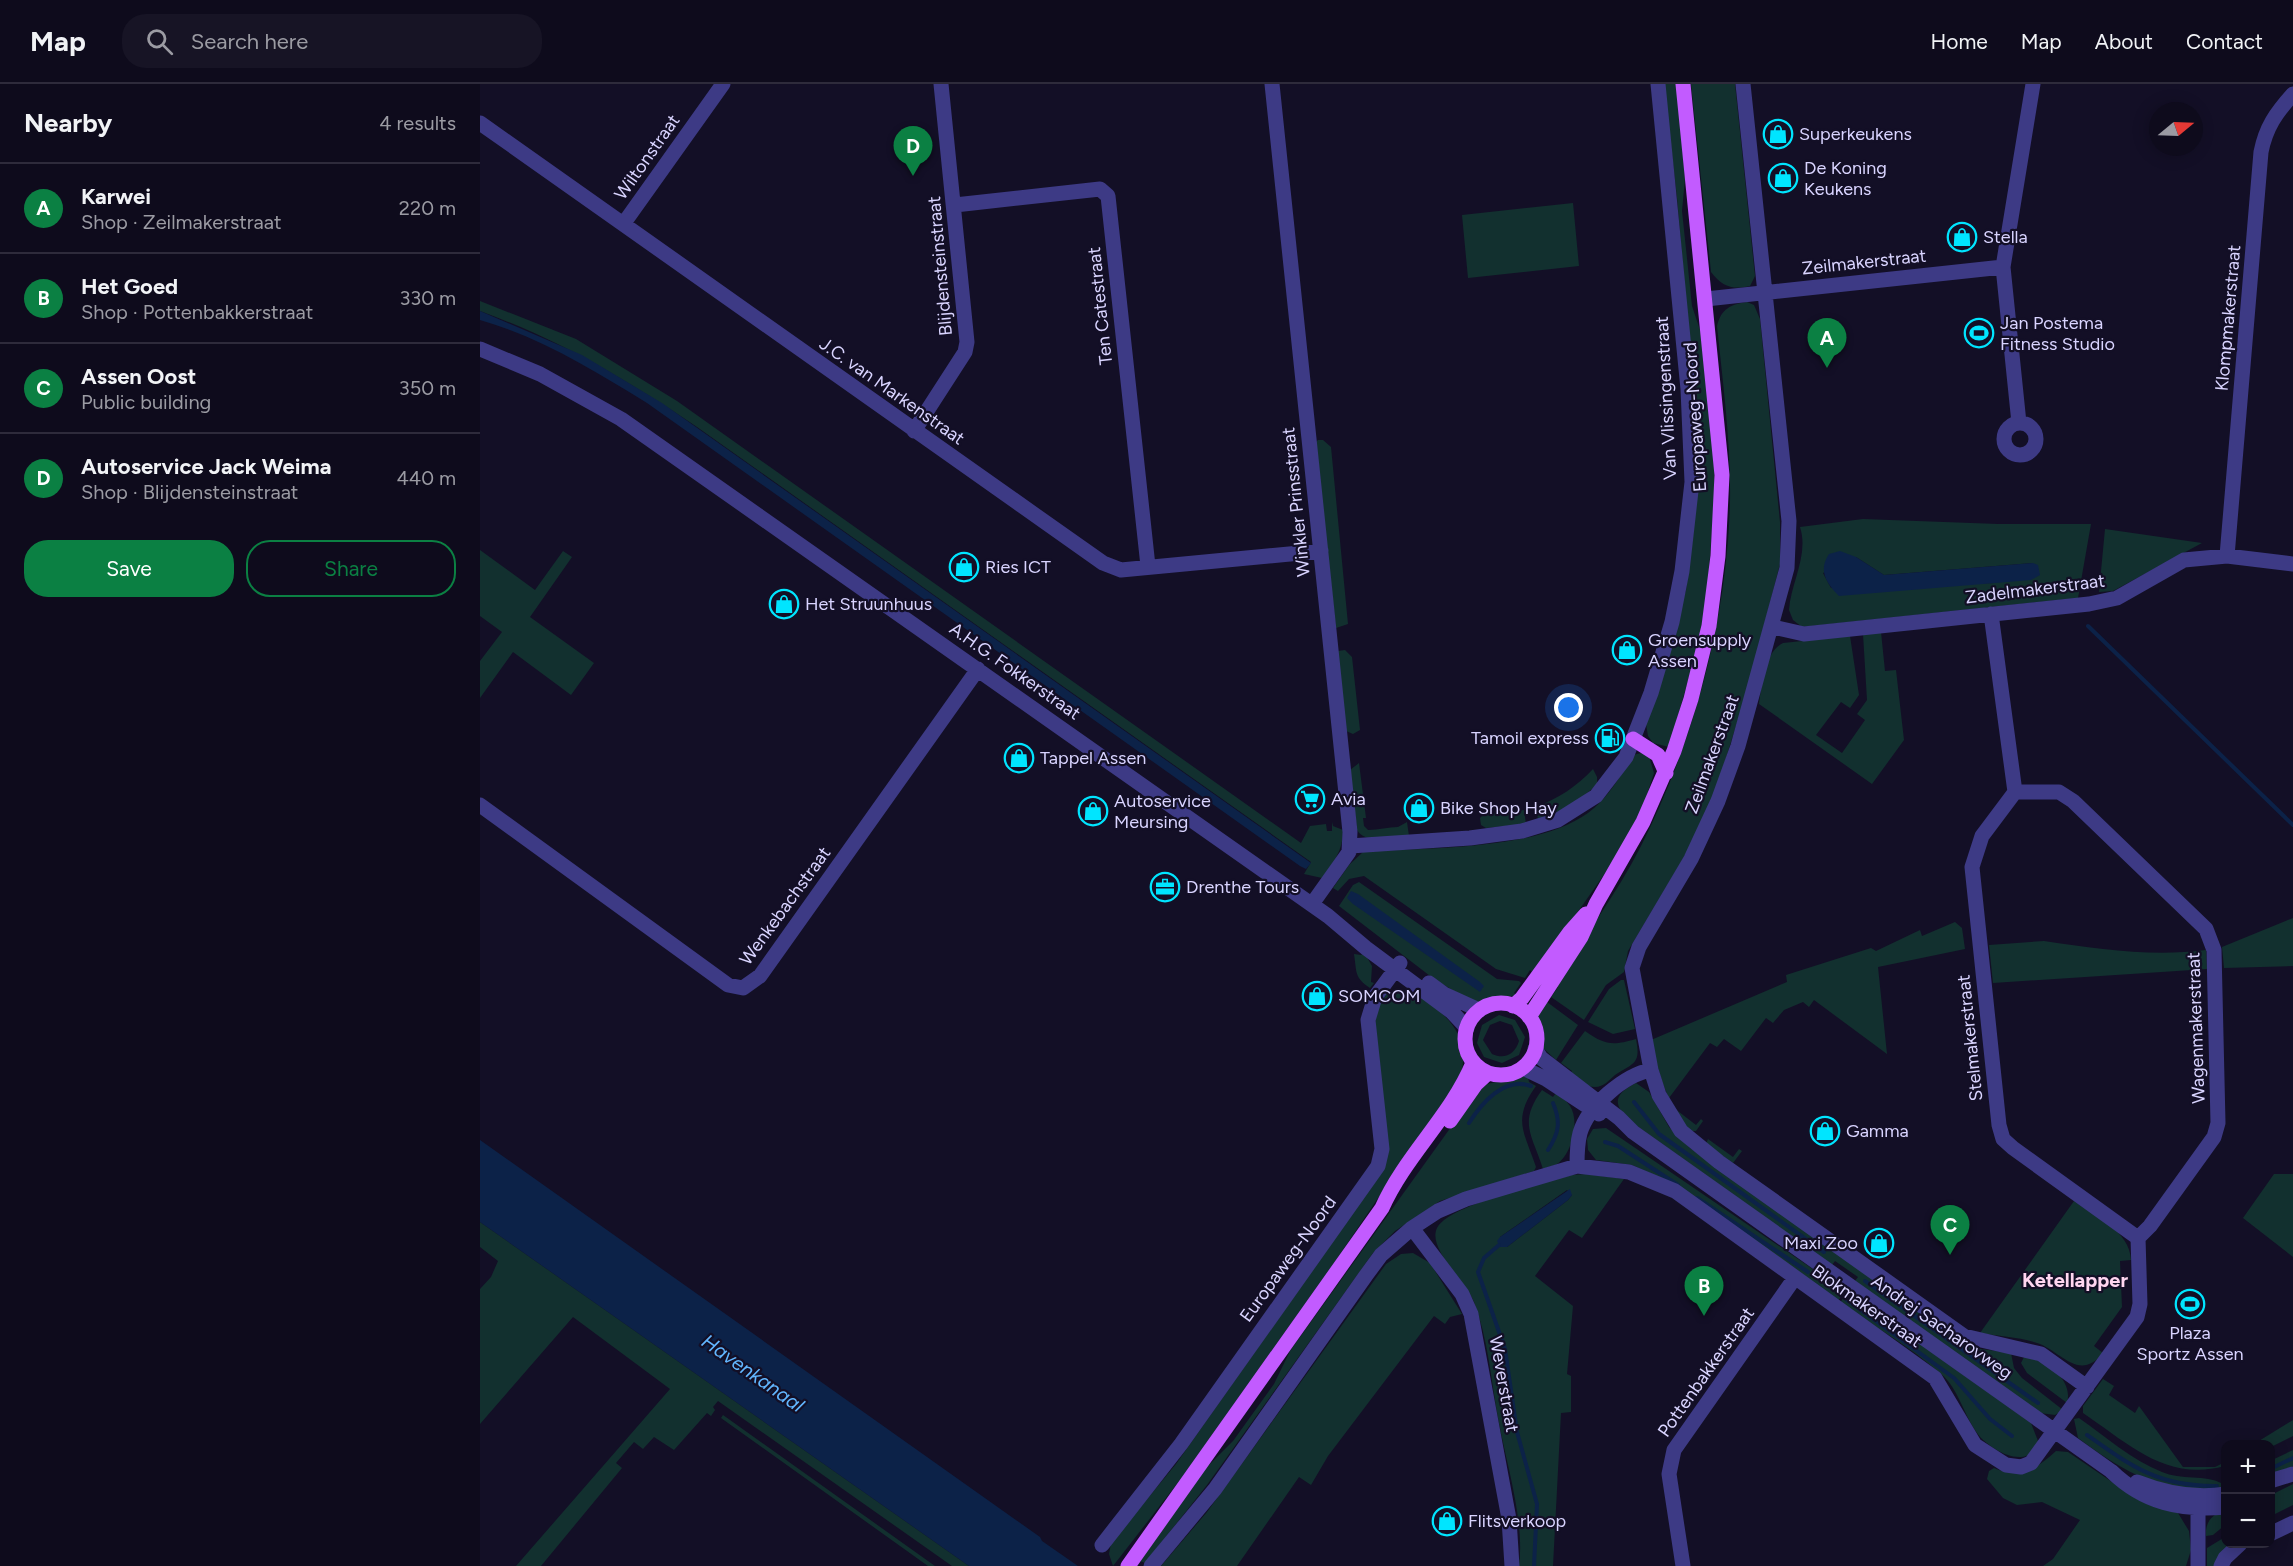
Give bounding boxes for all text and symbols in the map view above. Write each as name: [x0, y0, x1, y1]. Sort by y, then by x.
search box: [122, 14, 542, 68]
text: Map: [30, 24, 86, 58]
icon: search: [143, 25, 176, 58]
text: Search here: [191, 28, 308, 55]
text: Home: [1931, 29, 1988, 54]
text: Map: [2021, 29, 2062, 54]
text: About: [2095, 29, 2153, 54]
text: Contact: [2186, 29, 2263, 54]
north arrow: [2149, 102, 2203, 156]
text: Nearby: [24, 107, 112, 139]
street label: Wiltonstraat: [610, 110, 685, 204]
text: 4 results: [379, 111, 456, 135]
shop icon: Superkeukens: [1762, 118, 1794, 150]
place label: Superkeukens: [1799, 123, 1912, 145]
pin: D: [894, 126, 932, 176]
place label: De Koning Keukens: [1804, 157, 1887, 200]
shop icon: De Koning Keukens: [1767, 162, 1799, 194]
text: Karwei: [81, 183, 151, 210]
street label: Blijdensteinstraat: [923, 195, 957, 337]
text: A: [36, 196, 51, 220]
text: 220 m: [399, 196, 456, 220]
text: Shop · Zeilmakerstraat: [81, 210, 282, 234]
shop icon: Stella: [1946, 221, 1978, 253]
place label: Stella: [1983, 226, 2028, 248]
street label: Klompmakerstraat: [2211, 244, 2245, 392]
street label: Zeilmakerstraat: [1801, 245, 1927, 279]
street label: Ten Catestraat: [1083, 246, 1117, 366]
text: Het Goed: [81, 273, 178, 300]
text: B: [37, 286, 50, 310]
text: 330 m: [399, 286, 456, 310]
text: Shop · Pottenbakkerstraat: [81, 300, 313, 324]
place label: Jan Postema Fitness Studio: [2000, 312, 2115, 355]
street label: Van Vlissingenstraat: [1651, 315, 1681, 480]
sports icon: Jan Postema Fitness Studio: [1963, 317, 1995, 349]
pin: A: [1808, 318, 1846, 368]
street label: J.C. van Markenstraat: [815, 333, 969, 450]
street label: Europaweg-Noord: [1679, 341, 1711, 493]
text: Assen Oost: [81, 363, 196, 390]
text: C: [36, 376, 51, 400]
text: 350 m: [399, 376, 456, 400]
text: Public building: [81, 390, 211, 414]
street label: Winkler Prinsstraat: [1277, 426, 1315, 578]
text: Autoservice Jack Weima: [81, 453, 331, 480]
text: D: [37, 466, 51, 490]
text: 440 m: [396, 466, 456, 490]
text: Shop · Blijdensteinstraat: [81, 480, 298, 504]
button: Save: [24, 540, 234, 597]
button: Share: [246, 540, 456, 597]
shop icon: Ries ICT: [948, 551, 980, 583]
place label: Ries ICT: [985, 556, 1051, 578]
street label: Zadelmakerstraat: [1964, 570, 2106, 608]
shop icon: Het Struunhuus: [768, 588, 800, 620]
place label: Het Struunhuus: [805, 593, 932, 615]
street label: A.H.G. Fokkerstraat: [945, 618, 1085, 725]
place label: Groensupply Assen: [1648, 629, 1752, 672]
shop icon: Groensupply Assen: [1611, 634, 1643, 666]
street label: Zeilmakerstraat: [1680, 691, 1744, 816]
your location: [1554, 693, 1583, 722]
fuel station icon: Tamoil express: [1594, 722, 1626, 754]
place label: Tamoil express: [1471, 727, 1589, 749]
shop icon: Tappel Assen: [1003, 742, 1035, 774]
place label: Tappel Assen: [1040, 747, 1146, 769]
supermarket icon: Avia: [1294, 783, 1326, 815]
place label: Avia: [1331, 788, 1366, 810]
place label: Autoservice Meursing: [1114, 790, 1211, 833]
shop icon: Bike Shop Hay: [1403, 792, 1435, 824]
shop icon: Autoservice Meursing: [1077, 795, 1109, 827]
place label: Bike Shop Hay: [1440, 797, 1557, 819]
street label: Wenkebachstraat: [735, 842, 835, 969]
office icon: Drenthe Tours: [1149, 871, 1181, 903]
place label: Drenthe Tours: [1186, 876, 1299, 898]
street label: Wagenmakerstraat: [2182, 952, 2210, 1104]
street label: Stelmakerstraat: [1952, 974, 1988, 1102]
shop icon: SOMCOM: [1301, 980, 1333, 1012]
place label: SOMCOM: [1338, 985, 1420, 1007]
shop icon: Gamma: [1809, 1115, 1841, 1147]
place label: Gamma: [1846, 1120, 1909, 1142]
street label: Europaweg-Noord: [1235, 1192, 1341, 1326]
pin: C: [1930, 1206, 1970, 1255]
shop icon: Maxi Zoo: [1863, 1227, 1895, 1259]
place label: Maxi Zoo: [1784, 1232, 1858, 1254]
street label: Blokmakerstraat: [1808, 1260, 1927, 1352]
pin: B: [1684, 1266, 1724, 1316]
district label: Ketellapper: [2022, 1268, 2128, 1292]
street label: Andrej Sacharovweg: [1867, 1270, 2017, 1384]
sports icon: Plaza Sportz Assen: [2174, 1288, 2206, 1320]
street label: Pottenbakkerstraat: [1653, 1303, 1759, 1441]
place label: Plaza Sportz Assen: [2136, 1322, 2244, 1365]
water label: Havenkanaal: [697, 1329, 809, 1417]
street label: Weverstraat: [1485, 1334, 1523, 1434]
map controls: [2221, 1440, 2275, 1548]
button: +: [2221, 1440, 2275, 1494]
button: −: [2221, 1494, 2275, 1548]
shop icon: Flitsverkoop: [1431, 1505, 1463, 1537]
place label: Flitsverkoop: [1468, 1510, 1566, 1532]

